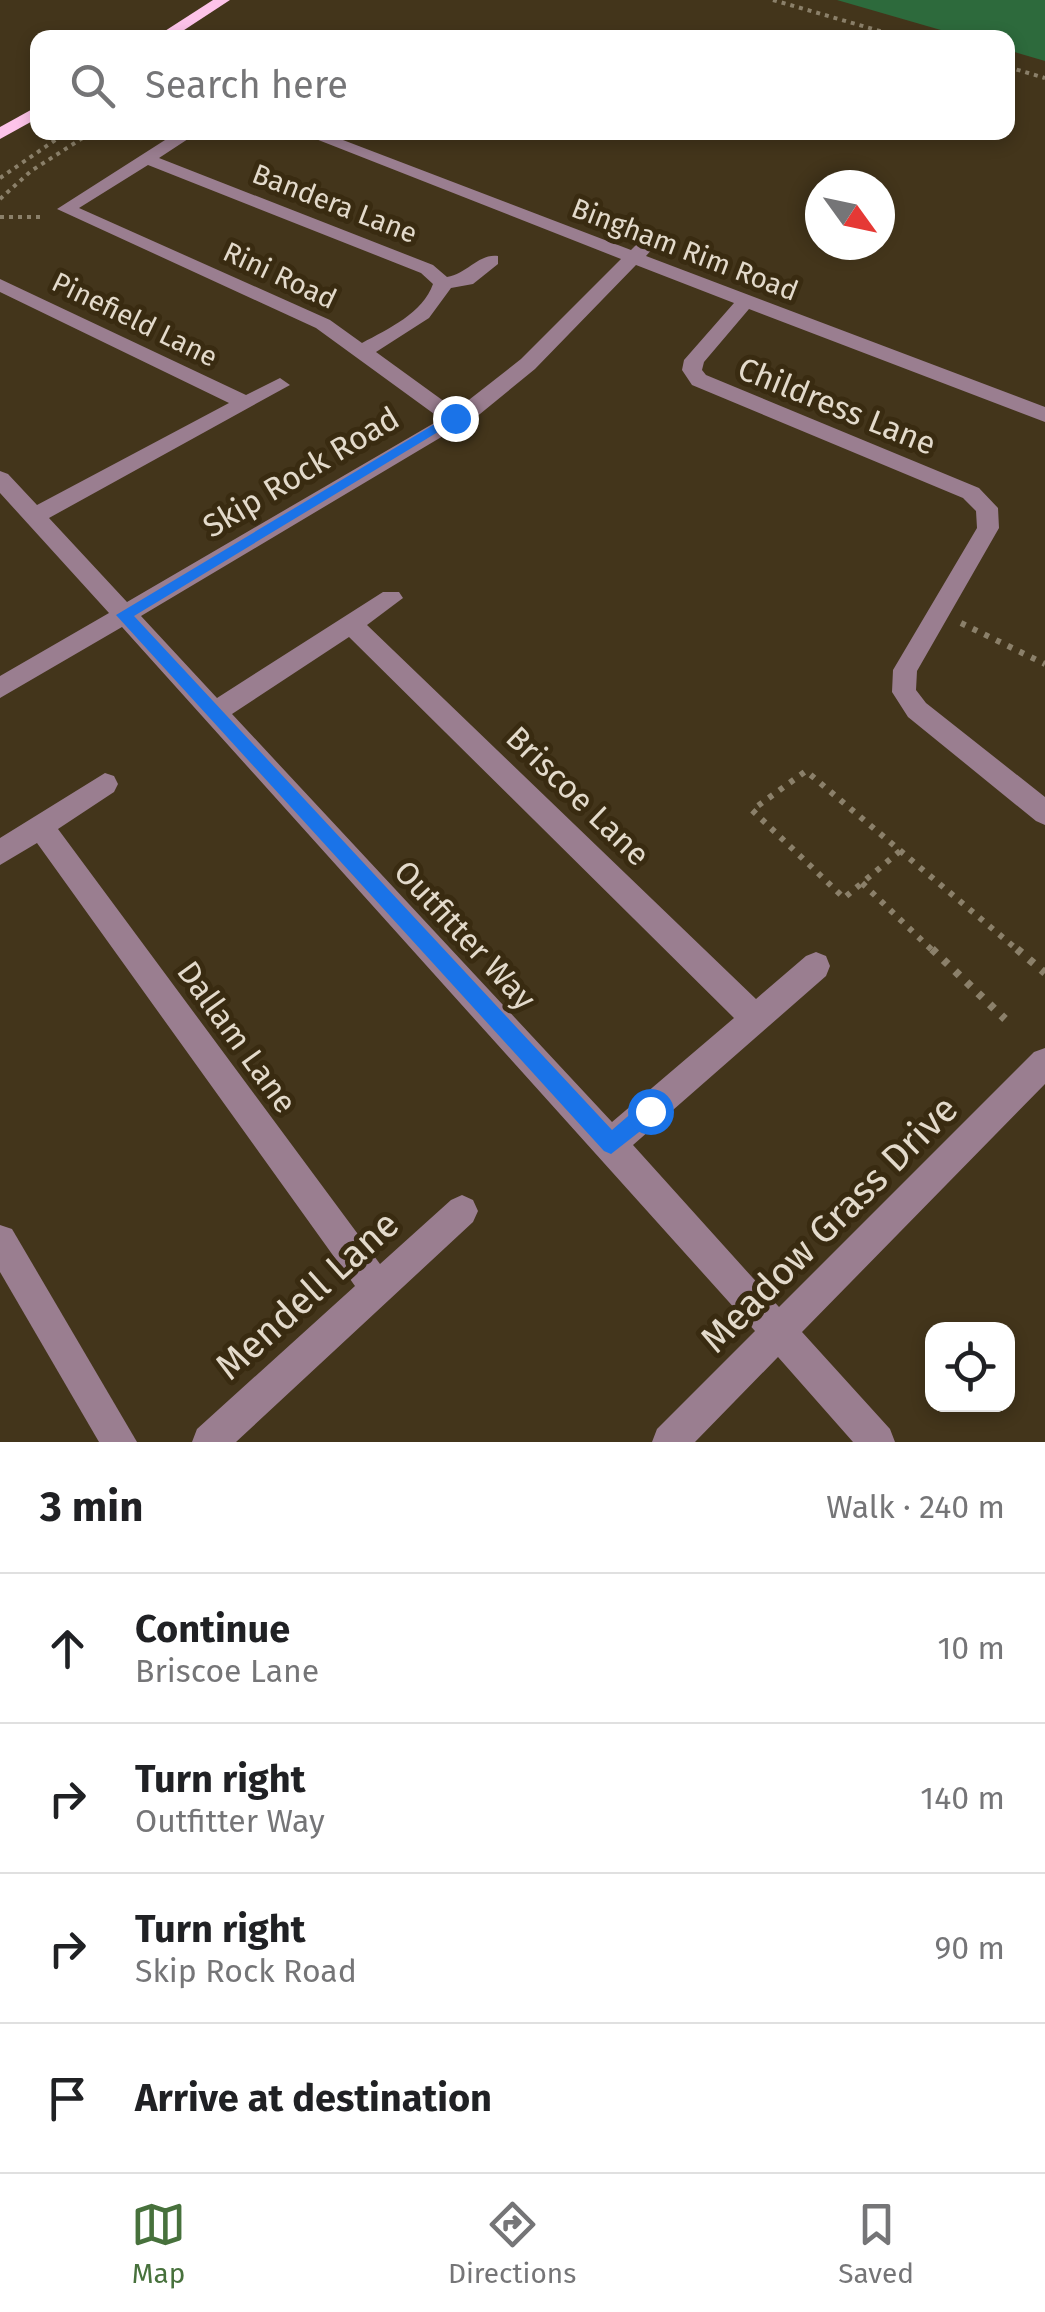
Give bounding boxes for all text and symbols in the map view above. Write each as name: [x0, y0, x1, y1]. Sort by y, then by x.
search box: [30, 30, 1015, 140]
icon: search: [65, 58, 120, 113]
text: Search here: [145, 62, 348, 108]
street label: Bandera Lane: [248, 157, 422, 250]
north arrow: [805, 170, 895, 260]
street label: Bingham Rim Road: [567, 191, 803, 308]
street label: Rini Road: [218, 235, 342, 316]
street label: Pinefield Lane: [47, 265, 223, 374]
street label: Childress Lane: [733, 349, 941, 463]
route end: [433, 396, 479, 442]
street label: Skip Rock Road: [196, 399, 406, 545]
street label: Briscoe Lane: [499, 718, 657, 874]
street label: Outfitter Way: [386, 853, 544, 1018]
street label: Dallam Lane: [169, 954, 305, 1120]
street label: Meadow Grass Drive: [691, 1086, 967, 1362]
route start: [628, 1089, 674, 1135]
street label: Mendell Lane: [206, 1201, 408, 1389]
map controls: [925, 1322, 1015, 1412]
button: locate: [925, 1322, 1015, 1412]
text: 3 min: [40, 1482, 143, 1532]
text: Walk · 240 m: [826, 1488, 1005, 1526]
text: Continue: [135, 1606, 290, 1652]
icon: ahead: [40, 1621, 95, 1676]
text: 10 m: [937, 1629, 1005, 1667]
text: Briscoe Lane: [135, 1652, 319, 1690]
text: Turn right: [135, 1756, 305, 1802]
icon: right: [40, 1771, 95, 1826]
text: 140 m: [920, 1779, 1005, 1817]
text: Outfitter Way: [135, 1802, 325, 1840]
text: Turn right: [135, 1906, 305, 1952]
icon: right: [40, 1921, 95, 1976]
text: 90 m: [934, 1929, 1005, 1967]
text: Skip Rock Road: [135, 1952, 357, 1990]
icon: arrive: [40, 2071, 95, 2126]
text: Arrive at destination: [135, 2075, 492, 2121]
tab: Map: [131, 2197, 186, 2290]
tab: Directions: [448, 2197, 576, 2290]
tab: Saved: [838, 2197, 914, 2290]

